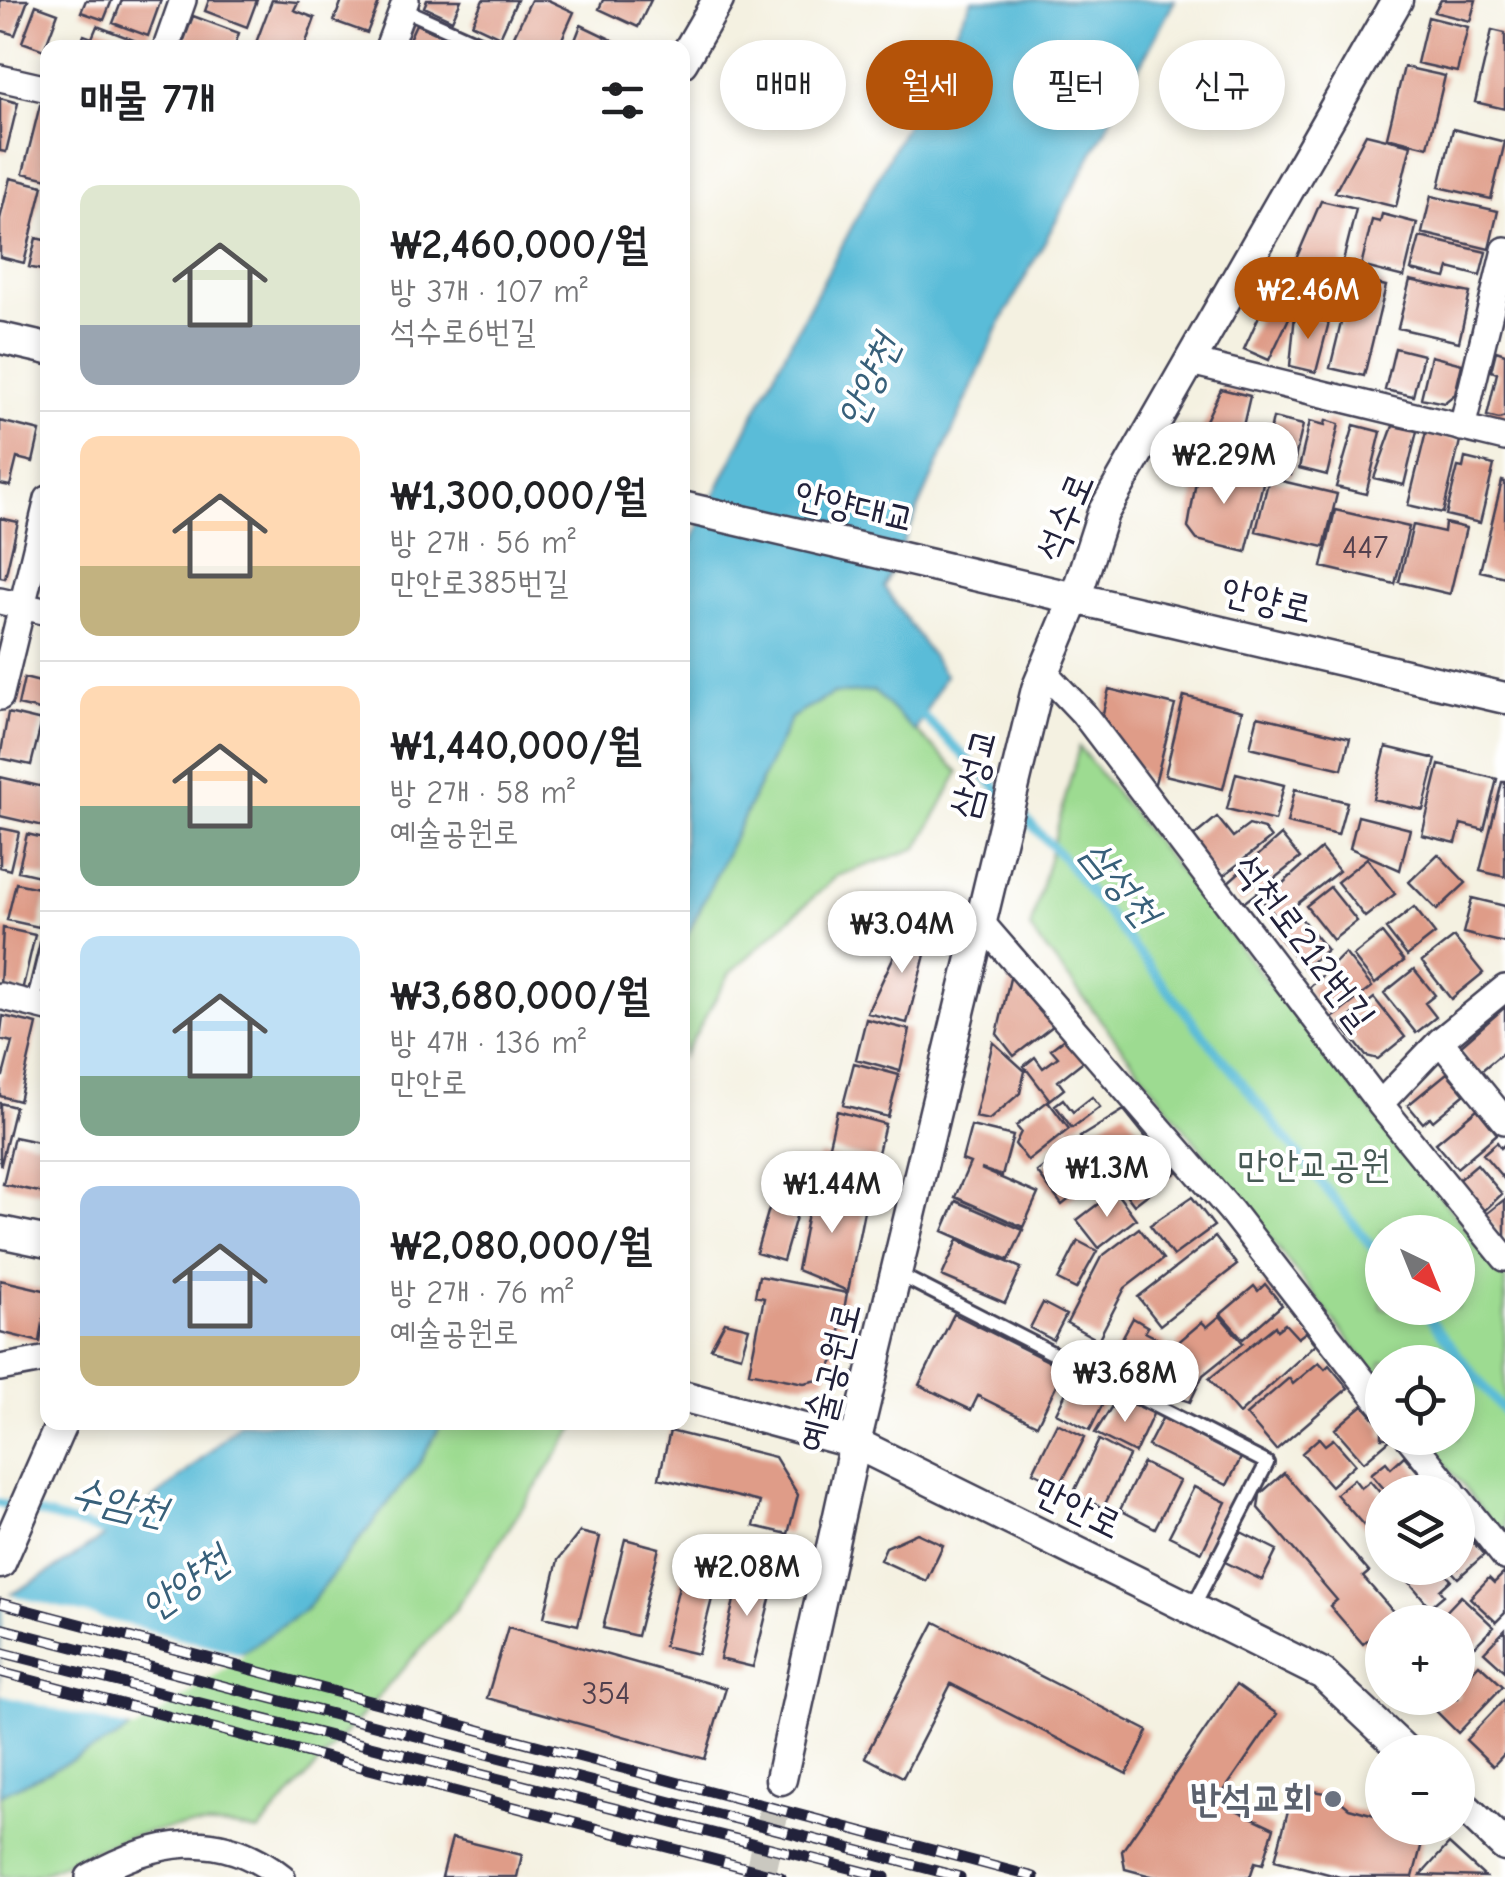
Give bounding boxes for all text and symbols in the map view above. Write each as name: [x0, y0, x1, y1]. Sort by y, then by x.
chip: 매매: [720, 40, 846, 130]
chip: 월세: [866, 40, 993, 130]
chip: 필터: [1013, 40, 1139, 130]
chip: 신규: [1159, 40, 1285, 130]
icon: filters: [595, 73, 650, 128]
text: 매물 7개: [80, 75, 215, 124]
text: ₩2,460,000/월: [390, 220, 648, 269]
icon: home: [160, 225, 280, 345]
pin: ₩2.46M: [1227, 257, 1389, 342]
text: ₩2.46M: [1256, 271, 1360, 308]
text: 방 3개 · 107 m²: [390, 273, 588, 310]
text: 석수로6번길: [390, 313, 536, 350]
water label: 안양천: [827, 324, 911, 434]
pin: ₩2.29M: [1143, 422, 1305, 507]
text: ₩2.29M: [1172, 436, 1276, 473]
street label: 석수로: [1027, 466, 1103, 568]
text: ₩1,300,000/월: [390, 471, 647, 520]
street label: 안양대교: [790, 472, 920, 542]
icon: home: [160, 476, 280, 596]
text: 방 2개 · 56 m²: [390, 524, 576, 561]
house number: 447: [1342, 529, 1388, 566]
text: 만안로385번길: [390, 564, 569, 601]
street label: 안양로: [1217, 568, 1317, 632]
text: ₩1,440,000/월: [390, 721, 642, 770]
street label: 삼성교: [941, 723, 1007, 823]
icon: home: [160, 726, 280, 846]
text: 방 2개 · 58 m²: [390, 774, 575, 811]
text: 예술공원로: [390, 814, 519, 851]
water label: 삼성천: [1073, 831, 1172, 938]
street label: 석천로212번길: [1224, 846, 1384, 1038]
pin: ₩3.04M: [821, 891, 983, 976]
text: ₩3.04M: [850, 905, 954, 942]
text: ₩3,680,000/월: [390, 971, 650, 1020]
icon: home: [160, 976, 280, 1096]
text: 방 4개 · 136 m²: [390, 1024, 586, 1061]
text: 만안로: [390, 1064, 467, 1101]
pin: ₩1.3M: [1037, 1135, 1177, 1220]
park label: 만안교공원: [1238, 1143, 1390, 1187]
text: ₩1.3M: [1065, 1149, 1149, 1186]
pin: ₩1.44M: [751, 1151, 913, 1236]
text: ₩1.44M: [783, 1165, 881, 1202]
north arrow: [1365, 1215, 1475, 1325]
map controls: [1365, 1215, 1475, 1845]
text: ₩2,080,000/월: [390, 1221, 652, 1270]
icon: home: [160, 1226, 280, 1346]
text: 방 2개 · 76 m²: [390, 1274, 573, 1311]
street label: 예술공원로: [790, 1298, 870, 1456]
text: 예술공원로: [390, 1314, 519, 1351]
pin: ₩3.68M: [1044, 1340, 1206, 1425]
button: locate: [1365, 1345, 1475, 1455]
text: ₩3.68M: [1073, 1354, 1177, 1391]
street label: 만안로: [1027, 1468, 1129, 1548]
water label: 수암천: [67, 1469, 175, 1536]
button: layers: [1365, 1475, 1475, 1585]
water label: 안양천: [132, 1534, 241, 1630]
pin: ₩2.08M: [666, 1534, 828, 1619]
text: ₩2.08M: [694, 1548, 800, 1585]
button: +: [1365, 1605, 1475, 1715]
house number: 354: [581, 1675, 631, 1712]
button: −: [1365, 1735, 1475, 1845]
place label: 반석교회: [1191, 1777, 1313, 1821]
marker: 반석교회: [1322, 1788, 1344, 1810]

